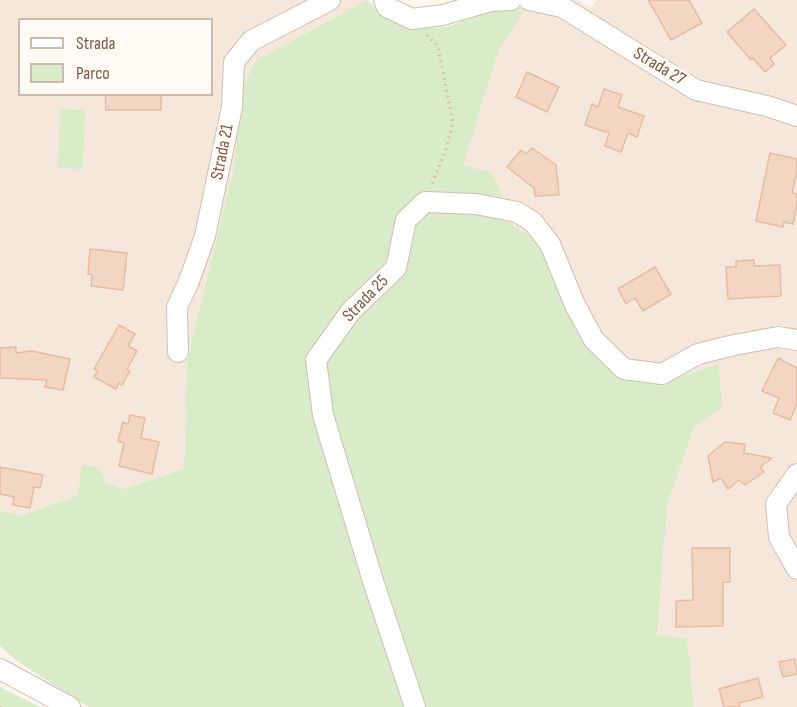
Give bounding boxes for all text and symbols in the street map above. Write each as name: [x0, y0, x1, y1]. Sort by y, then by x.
legend: [18, 18, 213, 96]
text: Strada: [76, 33, 115, 54]
street label: Strada 27: [629, 43, 689, 91]
text: Parco: [76, 63, 110, 84]
street label: Strada 21: [207, 122, 239, 182]
street label: Strada 25: [338, 271, 394, 327]

